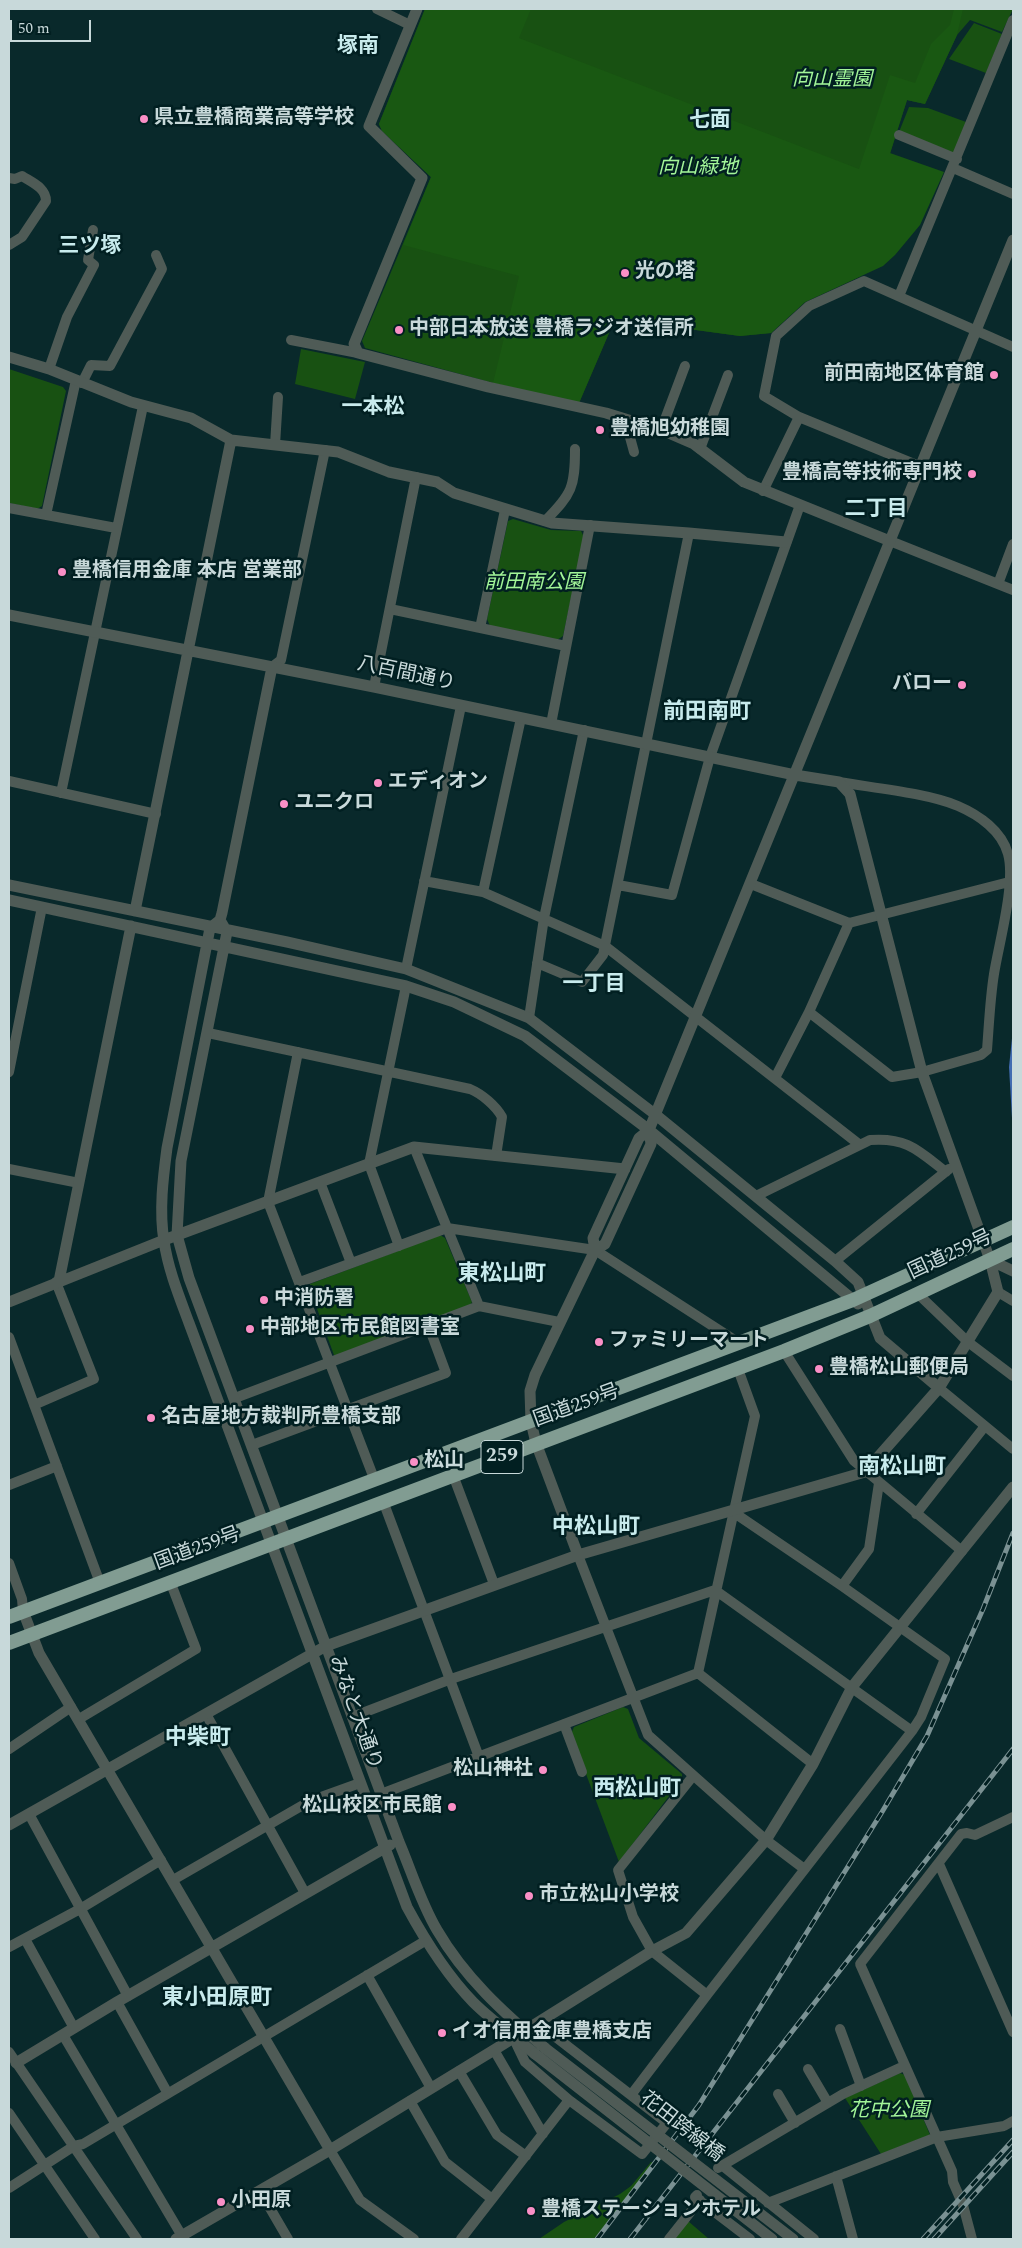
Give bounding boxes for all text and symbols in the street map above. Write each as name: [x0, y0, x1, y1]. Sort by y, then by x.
scale bar: [12, 10, 94, 42]
text: 50 m: [18, 17, 50, 40]
district label: 塚南: [337, 35, 379, 61]
park label: 向山霊園: [792, 69, 872, 93]
place label: 県立豊橋商業高等学校: [154, 107, 354, 131]
district label: 七面: [689, 109, 731, 135]
marker: 県立豊橋商業高等学校: [138, 113, 150, 125]
park label: 向山緑地: [658, 157, 738, 181]
district label: 三ツ塚: [59, 235, 121, 261]
place label: 光の塔: [635, 261, 695, 285]
marker: 光の塔: [619, 267, 631, 279]
place label: 中部日本放送 豊橋ラジオ送信所: [409, 318, 694, 342]
marker: 中部日本放送 豊橋ラジオ送信所: [393, 324, 405, 336]
place label: 前田南地区体育館: [824, 363, 984, 387]
marker: 前田南地区体育館: [988, 369, 1000, 381]
district label: 一本松: [342, 396, 404, 422]
place label: 豊橋旭幼稚園: [610, 418, 730, 442]
marker: 豊橋旭幼稚園: [594, 424, 606, 436]
place label: 豊橋高等技術専門校: [782, 462, 962, 486]
marker: 豊橋高等技術専門校: [966, 468, 978, 480]
district label: 二丁目: [845, 498, 907, 524]
place label: 豊橋信用金庫 本店 営業部: [72, 560, 302, 584]
marker: 豊橋信用金庫 本店 営業部: [56, 566, 68, 578]
park label: 前田南公園: [484, 572, 584, 596]
street label: 八百間通り: [355, 653, 457, 697]
place label: バロー: [892, 673, 952, 697]
marker: バロー: [956, 679, 968, 691]
district label: 前田南町: [663, 701, 751, 727]
place label: エディオン: [388, 771, 488, 795]
marker: エディオン: [372, 777, 384, 789]
place label: ユニクロ: [294, 792, 374, 816]
marker: ユニクロ: [278, 798, 290, 810]
district label: 一丁目: [563, 973, 625, 999]
street label: 国道259号: [905, 1226, 997, 1286]
district label: 東松山町: [458, 1263, 546, 1289]
place label: 中消防署: [274, 1288, 354, 1312]
marker: 中消防署: [258, 1294, 270, 1306]
place label: 中部地区市民館図書室: [260, 1317, 460, 1341]
marker: 中部地区市民館図書室: [244, 1323, 256, 1335]
place label: ファミリーマート: [609, 1330, 769, 1354]
marker: ファミリーマート: [593, 1336, 605, 1348]
place label: 豊橋松山郵便局: [829, 1357, 969, 1381]
marker: 豊橋松山郵便局: [813, 1363, 825, 1375]
street label: 国道259号: [531, 1380, 623, 1434]
place label: 名古屋地方裁判所豊橋支部: [161, 1406, 401, 1430]
marker: 名古屋地方裁判所豊橋支部: [145, 1412, 157, 1424]
road number: 259: [481, 1440, 523, 1474]
place label: 松山: [424, 1450, 464, 1474]
marker: 松山: [408, 1456, 420, 1468]
district label: 南松山町: [858, 1456, 946, 1482]
district label: 中松山町: [552, 1516, 640, 1542]
street label: 国道259号: [152, 1523, 244, 1577]
street label: みなと大通り: [322, 1653, 386, 1773]
district label: 中柴町: [165, 1727, 231, 1753]
place label: 松山神社: [453, 1758, 533, 1782]
marker: 松山神社: [537, 1764, 549, 1776]
district label: 西松山町: [593, 1778, 681, 1804]
place label: 松山校区市民館: [302, 1795, 442, 1819]
marker: 松山校区市民館: [446, 1801, 458, 1813]
place label: 市立松山小学校: [539, 1884, 679, 1908]
marker: 市立松山小学校: [523, 1890, 535, 1902]
district label: 東小田原町: [162, 1987, 272, 2013]
place label: イオ信用金庫豊橋支店: [452, 2021, 652, 2045]
marker: イオ信用金庫豊橋支店: [436, 2027, 448, 2039]
street label: 花田跨線橋: [634, 2088, 728, 2168]
park label: 花中公園: [849, 2100, 929, 2124]
place label: 小田原: [231, 2190, 291, 2214]
marker: 小田原: [215, 2196, 227, 2208]
place label: 豊橋ステーションホテル: [541, 2199, 761, 2223]
marker: 豊橋ステーションホテル: [525, 2205, 537, 2217]

